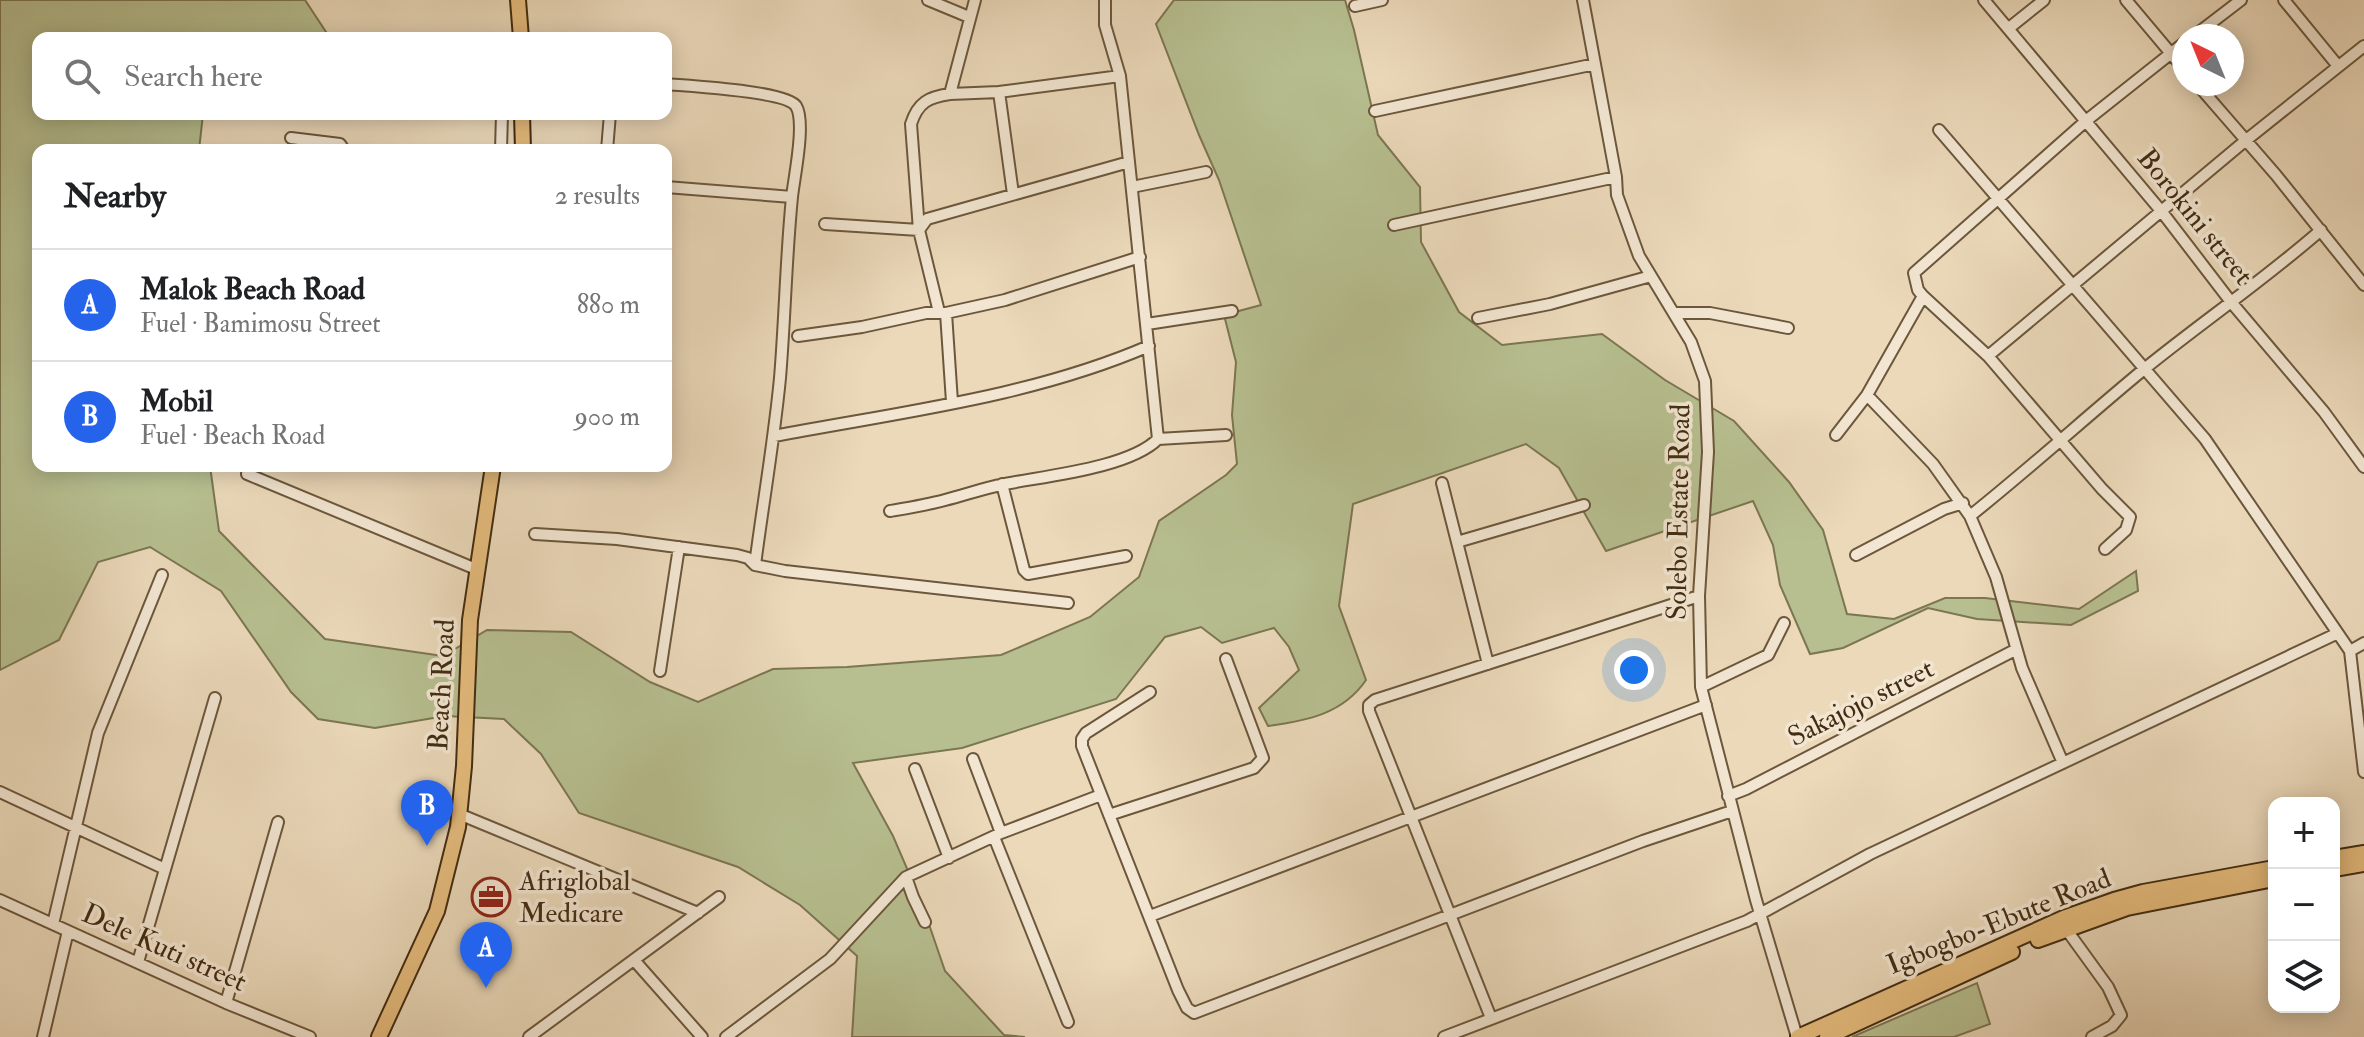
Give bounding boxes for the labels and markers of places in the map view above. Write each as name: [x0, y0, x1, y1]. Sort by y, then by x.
pin: B: [401, 780, 453, 846]
place label: Afriglobal Medicare: [518, 864, 630, 931]
office icon: Afriglobal Medicare: [470, 876, 512, 918]
pin: A: [460, 922, 512, 988]

